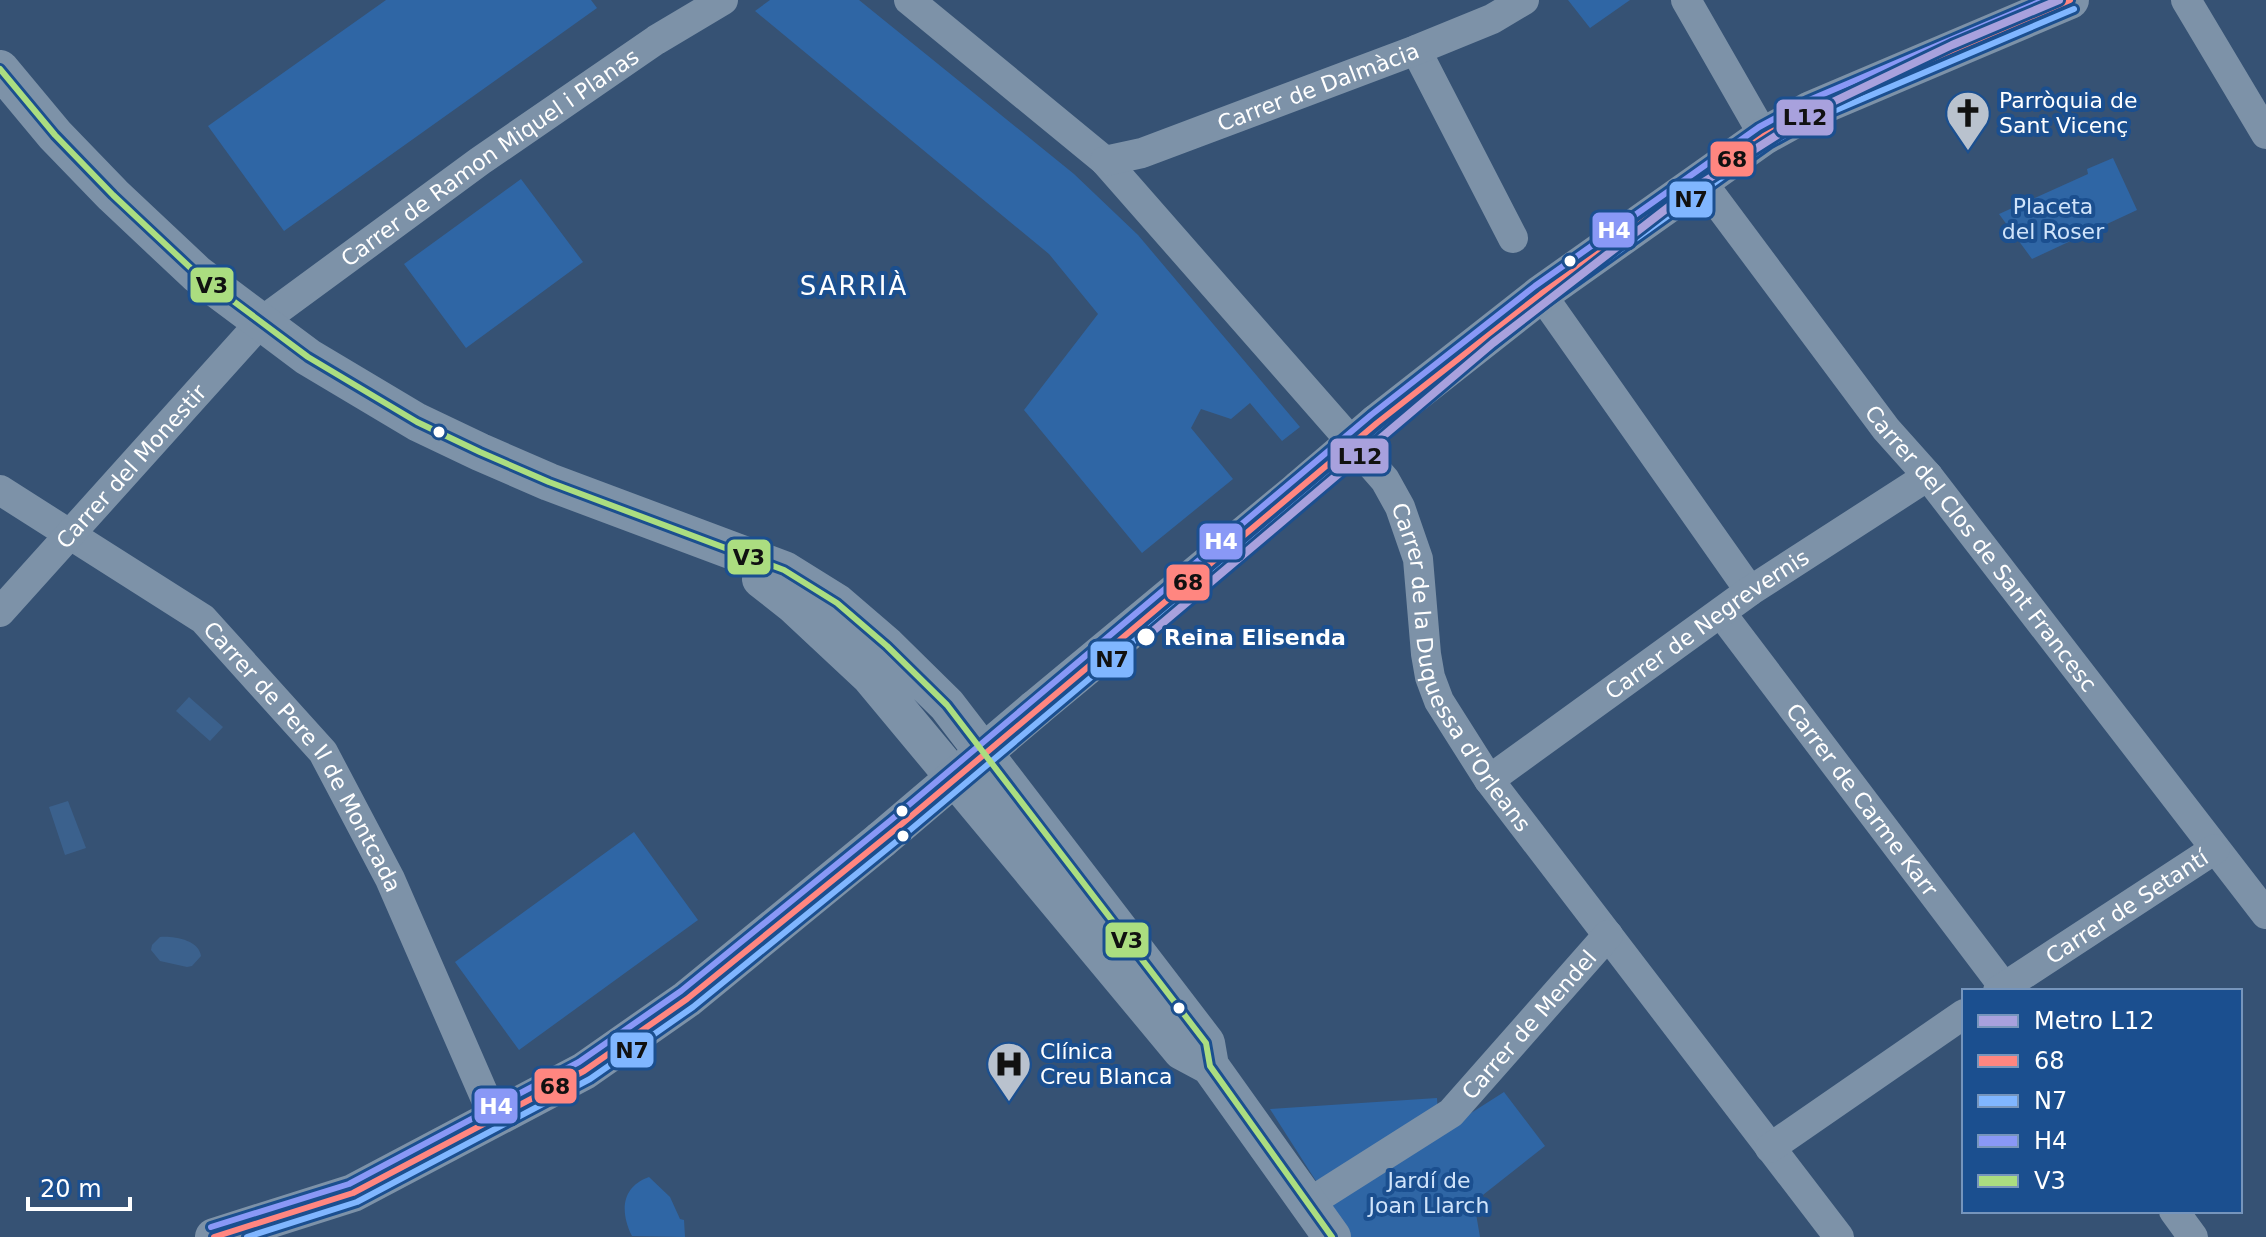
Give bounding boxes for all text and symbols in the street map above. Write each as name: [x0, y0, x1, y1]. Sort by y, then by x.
street label: Carrer de Dalmàcia: [1214, 38, 1423, 137]
street label: Carrer de Ramon Miquel i Planas: [336, 44, 644, 272]
place label: Parròquia de Sant Vicenç: [1999, 88, 2137, 138]
church icon: Parròquia de Sant Vicenç: [1944, 89, 1992, 152]
line badge: L12: [1775, 98, 1835, 137]
text: L12: [1783, 105, 1827, 130]
line badge: 68: [1709, 140, 1755, 178]
text: 68: [1717, 147, 1747, 172]
line badge: N7: [1668, 180, 1714, 219]
text: N7: [1674, 187, 1708, 212]
park label: Placeta del Roser: [2002, 194, 2105, 244]
line badge: H4: [1591, 211, 1636, 249]
text: H4: [1597, 218, 1631, 243]
unlabelled marker: [1562, 253, 1578, 269]
line badge: V3: [189, 266, 235, 304]
district label: SARRIÀ: [800, 270, 908, 301]
text: V3: [196, 273, 228, 298]
street label: Carrer del Monestir: [51, 379, 212, 554]
street label: Carrer del Clos de Sant Francesc: [1860, 401, 2102, 697]
unlabelled marker: [431, 424, 447, 440]
line badge: L12: [1329, 437, 1390, 475]
text: L12: [1338, 444, 1382, 469]
street label: Carrer de la Duquessa d'Orleans: [1386, 499, 1536, 836]
line badge: H4: [1198, 522, 1244, 561]
text: H4: [1204, 529, 1238, 554]
line badge: V3: [726, 538, 772, 576]
street label: Carrer de Negrevernis: [1601, 544, 1814, 705]
text: V3: [733, 545, 765, 570]
line badge: 68: [1165, 563, 1211, 602]
text: 68: [1173, 570, 1203, 595]
street label: Carrer de Pere II de Montcada: [198, 617, 406, 896]
place label: Reina Elisenda: [1164, 625, 1346, 650]
marker: Reina Elisenda: [1135, 626, 1157, 648]
line badge: N7: [1089, 640, 1135, 679]
text: N7: [1095, 647, 1129, 672]
street label: Carrer de Carme Karr: [1781, 699, 1943, 902]
unlabelled marker: [894, 803, 910, 819]
unlabelled marker: [895, 828, 911, 844]
street label: Carrer de Setantí: [2041, 845, 2214, 969]
line badge: V3: [1104, 921, 1150, 959]
text: V3: [1111, 928, 1143, 953]
street label: Carrer de Mendel: [1457, 945, 1602, 1105]
legend: [1962, 989, 2242, 1213]
unlabelled marker: [1171, 1000, 1187, 1016]
text: Metro L12: [2034, 1007, 2154, 1035]
line badge: N7: [609, 1031, 655, 1069]
text: N7: [615, 1038, 649, 1063]
place label: Clínica Creu Blanca: [1040, 1039, 1173, 1089]
hospital icon: Clínica Creu Blanca: [985, 1040, 1033, 1103]
text: 68: [2034, 1047, 2065, 1075]
line badge: 68: [533, 1067, 578, 1105]
text: 68: [540, 1074, 570, 1099]
line badge: H4: [473, 1087, 519, 1125]
text: N7: [2034, 1087, 2067, 1115]
text: H4: [479, 1094, 513, 1119]
text: H4: [2034, 1127, 2067, 1155]
scale bar: [28, 1161, 130, 1211]
text: V3: [2034, 1167, 2066, 1195]
park label: Jardí de Joan Llarch: [1367, 1168, 1489, 1218]
text: 20 m: [40, 1175, 102, 1203]

